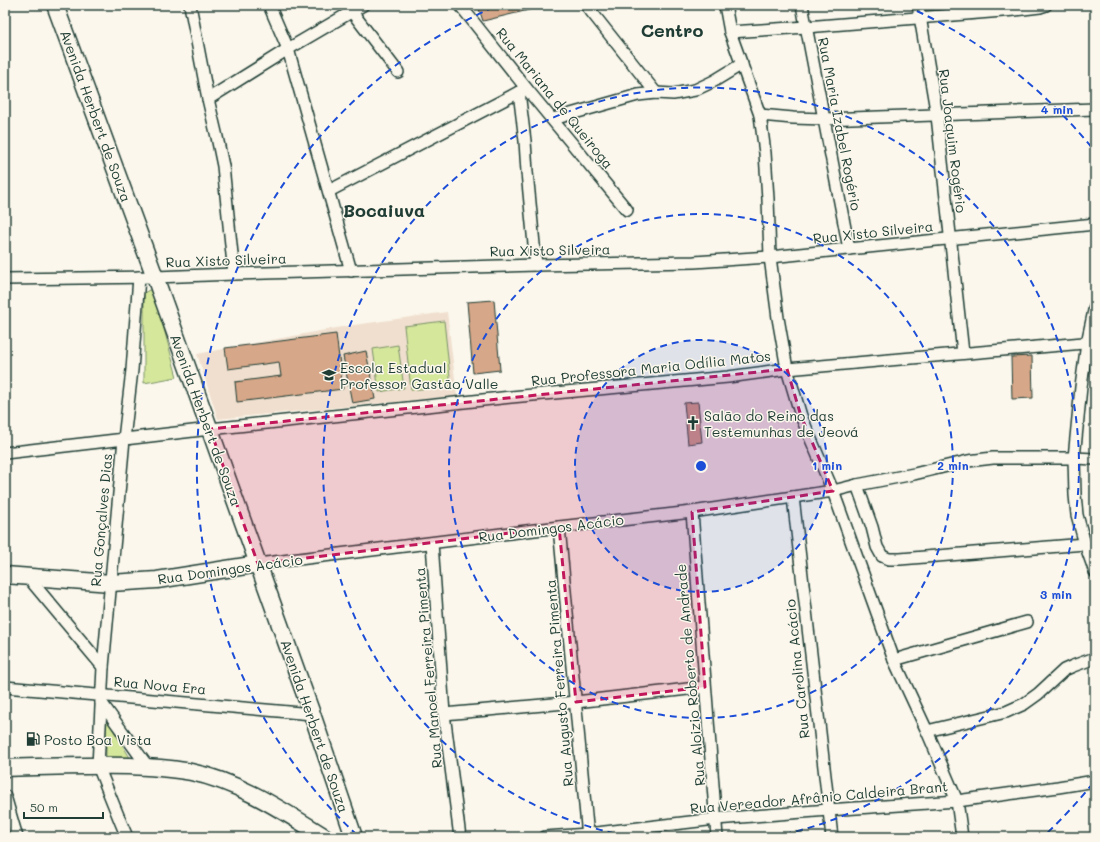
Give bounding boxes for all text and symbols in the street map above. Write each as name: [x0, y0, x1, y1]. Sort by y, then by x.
district label: Centro: [641, 18, 703, 42]
street label: Rua Mariana de Queiroga: [492, 23, 618, 173]
street label: Avenida Herbert de Souza: [56, 27, 136, 205]
street label: Rua Maria Izabel Rogério: [814, 36, 866, 212]
street label: Rua Joaquim Rogério: [935, 68, 971, 214]
text: 4 min: [1041, 101, 1073, 117]
district label: Bocaiuva: [343, 198, 425, 222]
street label: Rua Xisto Silveira: [812, 216, 934, 248]
street label: Rua Xisto Silveira: [489, 239, 611, 261]
street label: Rua Xisto Silveira: [165, 248, 287, 272]
street label: Avenida Herbert de Souza: [166, 331, 246, 509]
street label: Rua Professora Maria Odília Matos: [530, 346, 772, 390]
place label: Escola Estadual Professor Gastão Valle: [340, 358, 498, 393]
school or university icon: Escola Estadual Professor Gastão Valle: [321, 367, 337, 383]
place label: Salão do Reino das Testemunhas de Jeová: [704, 406, 859, 441]
church icon: Salão do Reino das Testemunhas de Jeová: [685, 415, 701, 431]
street label: Rua Gonçalves Dias: [86, 453, 116, 587]
text: 1 min: [812, 457, 842, 473]
text: 2 min: [937, 457, 969, 473]
centre of rings: [694, 459, 708, 473]
street label: Rua Domingos Acácio: [477, 510, 625, 546]
street label: Rua Domingos Acácio: [156, 549, 304, 589]
street label: Rua Aloizio Roberto de Andrade: [671, 563, 709, 787]
street label: Rua Manoel Ferreira Pimenta: [410, 567, 446, 769]
street label: Rua Augusto Ferreira Pimenta: [540, 579, 578, 787]
text: 3 min: [1040, 586, 1072, 602]
street label: Rua Carolina Acácio: [780, 598, 814, 740]
street label: Avenida Herbert de Souza: [276, 637, 354, 815]
street label: Rua Nova Era: [113, 671, 207, 699]
place label: Posto Boa Vista: [44, 730, 152, 749]
fuel station icon: Posto Boa Vista: [25, 731, 41, 747]
street label: Rua Vereador Afrânio Caldeira Brant: [689, 776, 949, 818]
scale bar: [24, 794, 103, 820]
text: 50 m: [30, 799, 58, 815]

